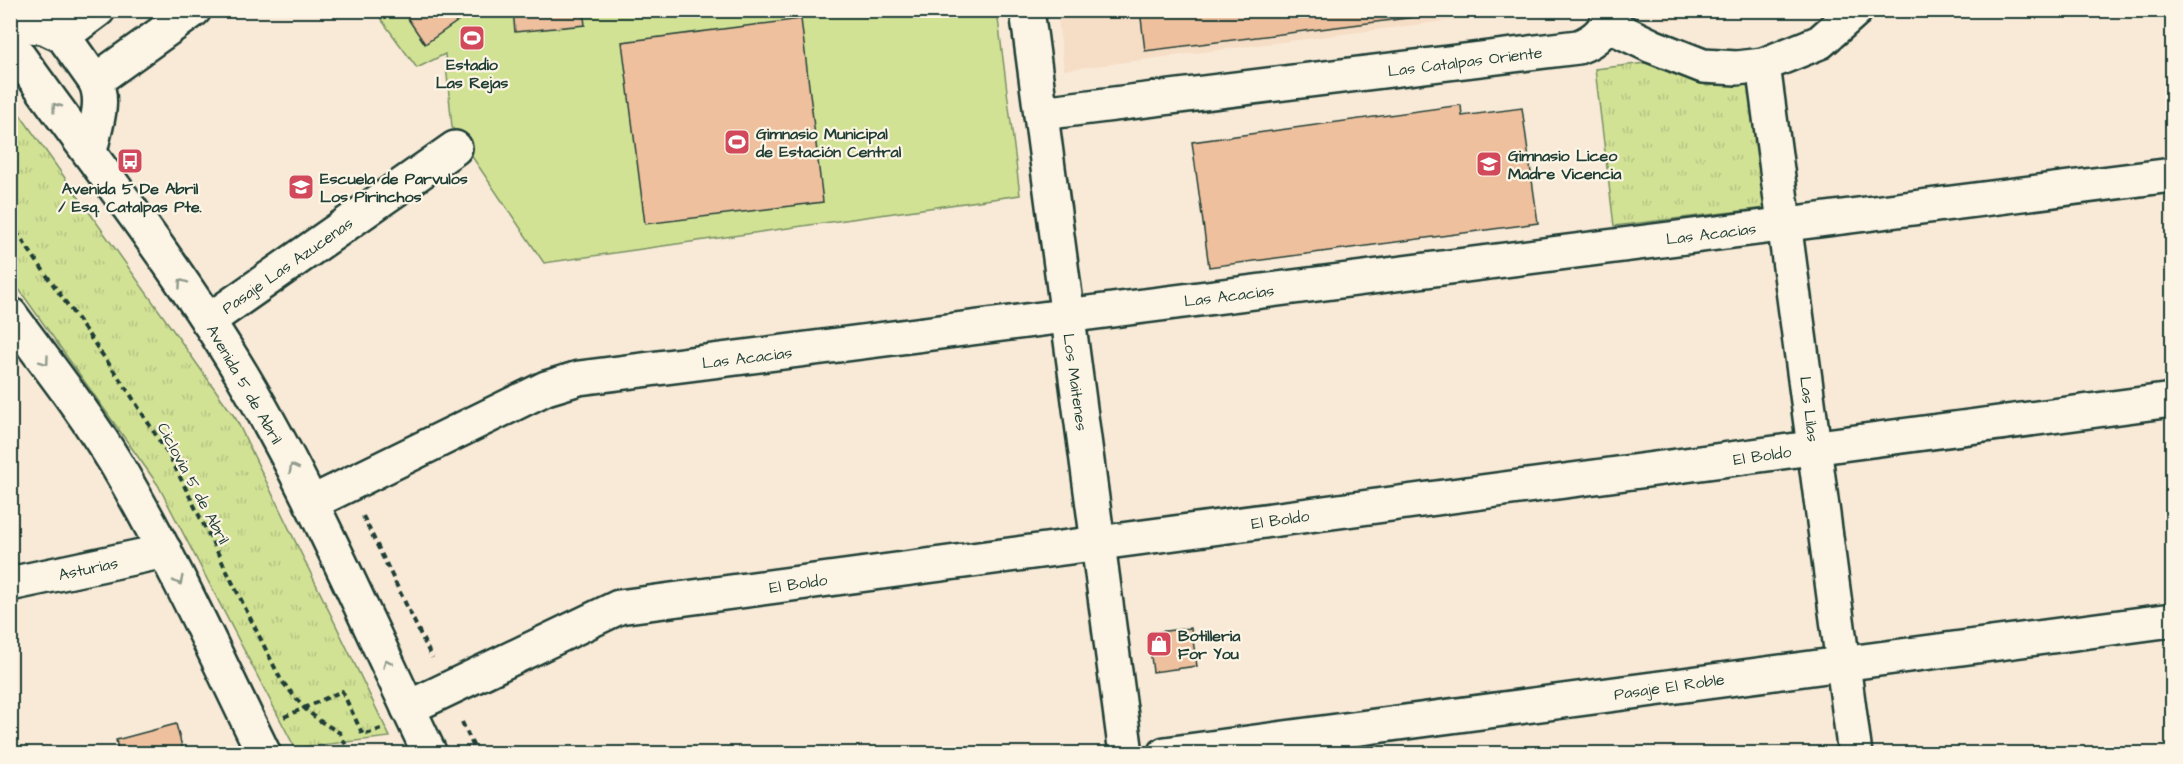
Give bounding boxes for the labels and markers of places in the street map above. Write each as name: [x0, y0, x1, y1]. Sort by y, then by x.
sports icon: Estadio Las Rejas: [457, 23, 487, 53]
place label: Estadio Las Rejas: [436, 54, 508, 94]
place label: Gimnasio Municipal de Estación Central: [755, 123, 902, 163]
sports icon: Gimnasio Municipal de Estación Central: [722, 127, 752, 157]
place label: Gimnasio Liceo Madre Vicencia: [1508, 145, 1622, 185]
bus stop icon: Avenida 5 De Abril / Esq. Catalpas Pte.: [115, 146, 145, 176]
school or university icon: Gimnasio Liceo Madre Vicencia: [1474, 149, 1504, 179]
place label: Escuela de Parvulos Los Pirinchos: [320, 168, 468, 208]
school or university icon: Escuela de Parvulos Los Pirinchos: [286, 172, 316, 202]
place label: Avenida 5 De Abril / Esq. Catalpas Pte.: [58, 178, 202, 218]
place label: Botilleria For You: [1178, 625, 1241, 665]
shop icon: Botilleria For You: [1144, 629, 1174, 659]

